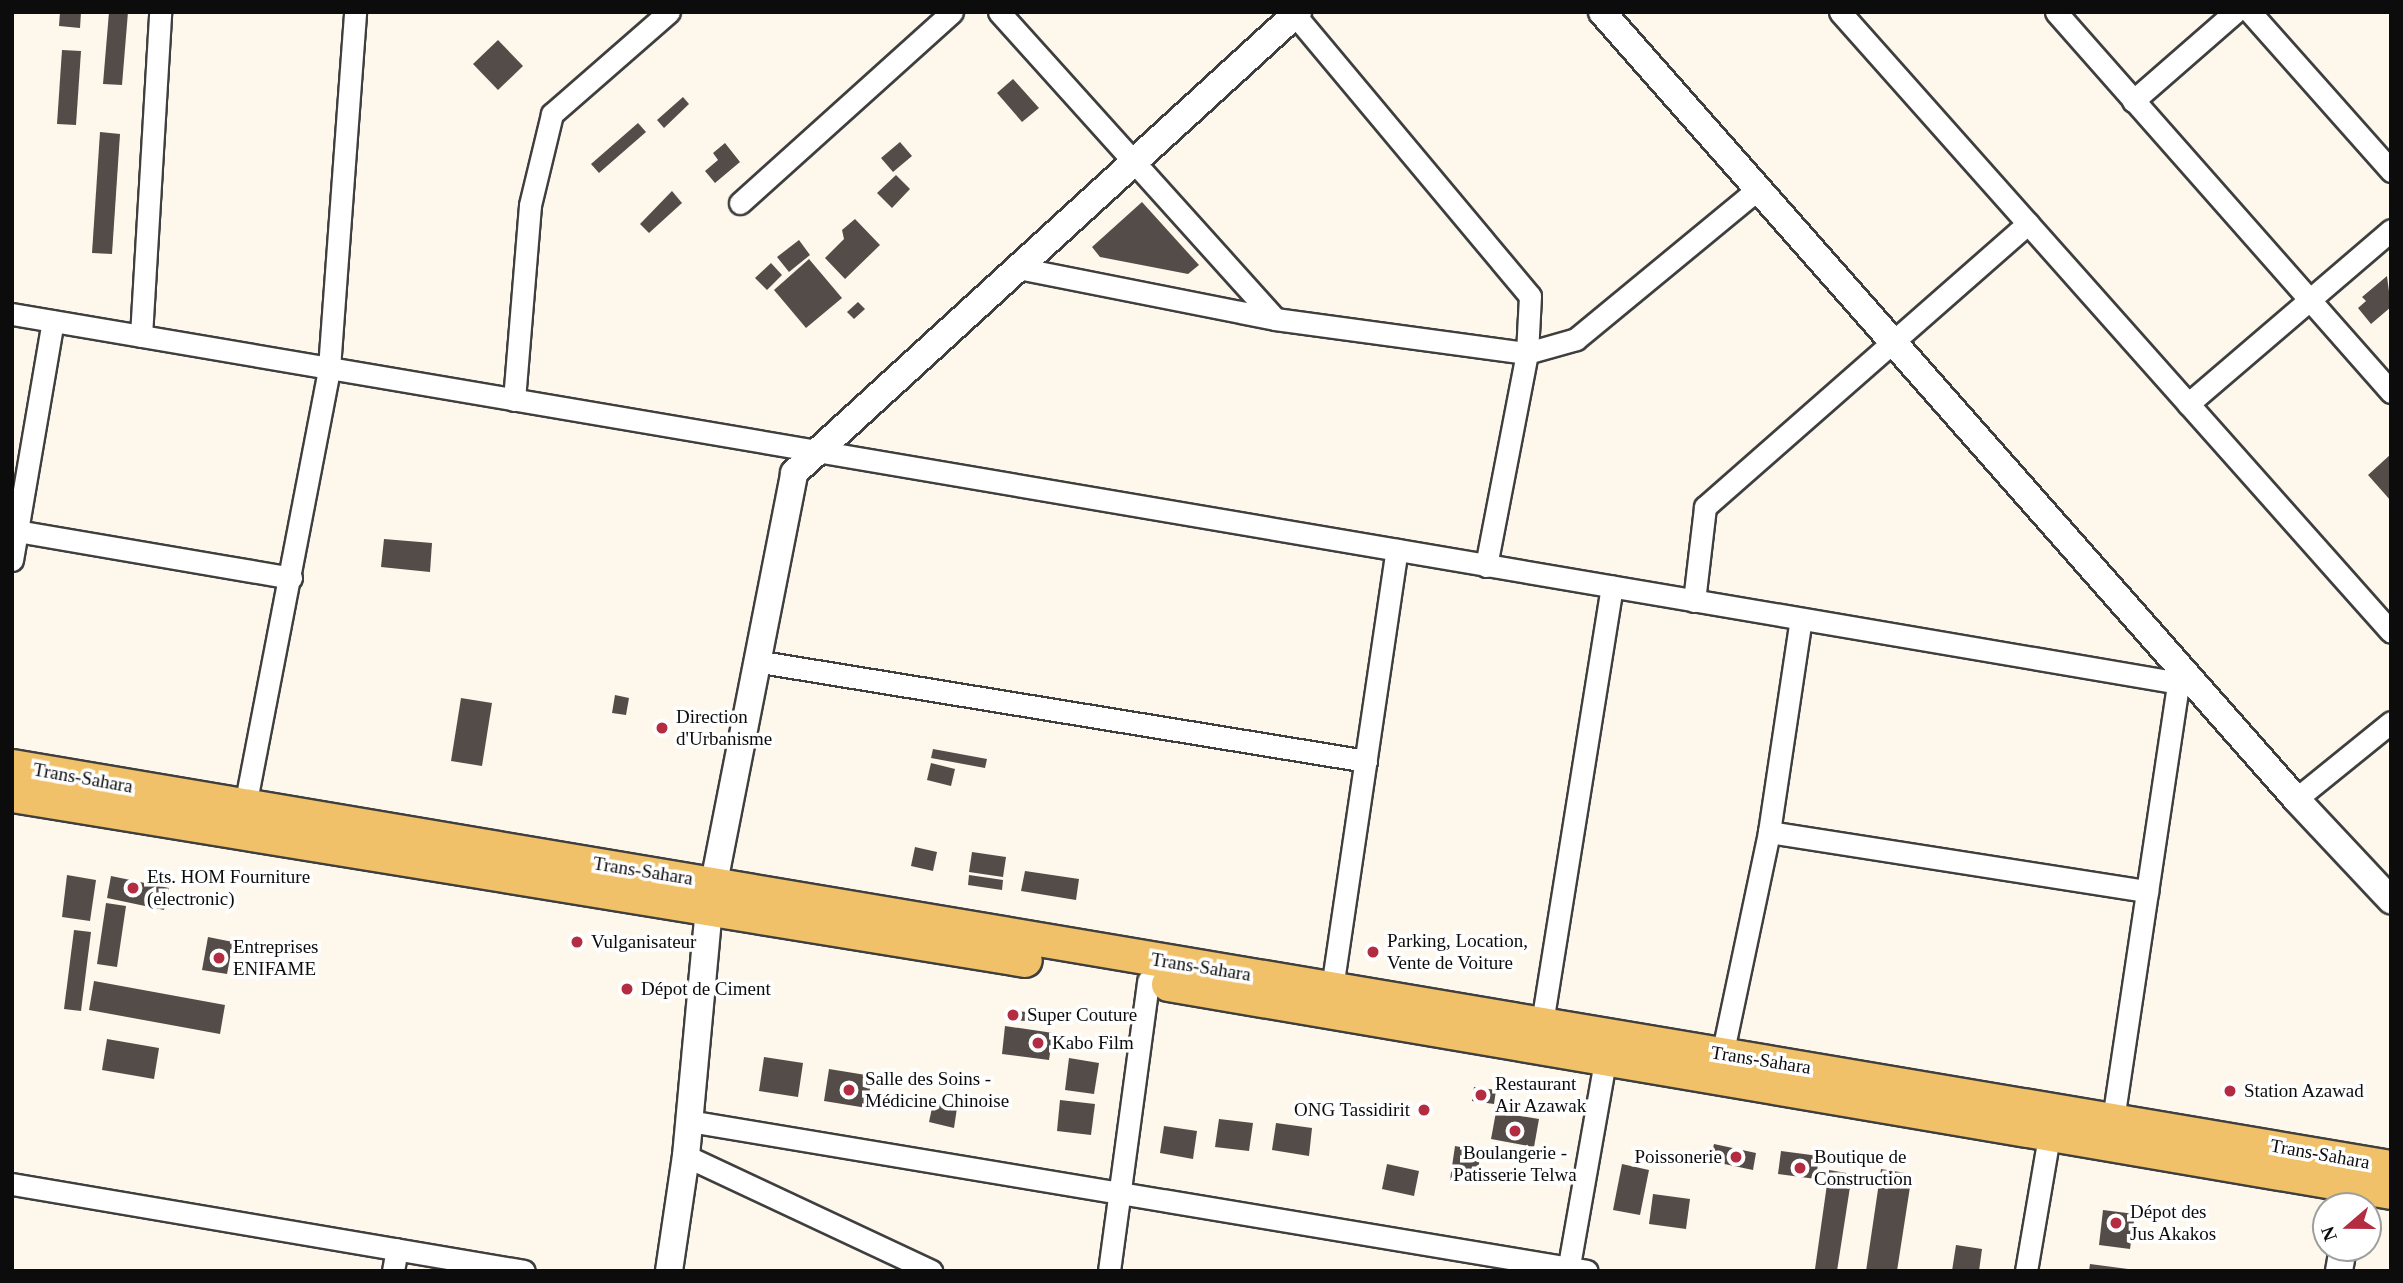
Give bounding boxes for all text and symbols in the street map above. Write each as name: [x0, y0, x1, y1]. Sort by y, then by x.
place label: Direction d'Urbanisme: [676, 706, 772, 750]
marker: Direction d'Urbanisme: [654, 720, 670, 736]
street label: Trans-Sahara: [31, 758, 135, 798]
street label: Trans-Sahara: [592, 852, 694, 890]
place label: Ets. HOM Fourniture (electronic): [147, 866, 310, 910]
marker: Ets. HOM Fourniture (electronic): [125, 880, 141, 896]
place label: Parking, Location, Vente de Voiture: [1387, 930, 1528, 974]
place label: Vulganisateur: [591, 931, 696, 953]
marker: Vulganisateur: [569, 934, 585, 950]
place label: Entreprises ENIFAME: [233, 936, 318, 980]
marker: Parking, Location, Vente de Voiture: [1365, 944, 1381, 960]
street label: Trans-Sahara: [1150, 948, 1252, 986]
marker: Entreprises ENIFAME: [211, 950, 227, 966]
place label: Dépot de Ciment: [641, 978, 771, 1000]
marker: Dépot de Ciment: [619, 981, 635, 997]
place label: Super Couture: [1027, 1004, 1137, 1026]
marker: Super Couture: [1005, 1007, 1021, 1023]
place label: Kabo Film: [1052, 1032, 1134, 1054]
marker: Kabo Film: [1030, 1035, 1046, 1051]
street label: Trans-Sahara: [1710, 1041, 1812, 1079]
place label: Salle des Soins - Médicine Chinoise: [865, 1068, 1009, 1112]
place label: Restaurant Air Azawak: [1495, 1073, 1587, 1117]
marker: Salle des Soins - Médicine Chinoise: [839, 1080, 859, 1100]
place label: Station Azawad: [2244, 1080, 2365, 1102]
marker: Station Azawad: [2222, 1083, 2238, 1099]
marker: Restaurant Air Azawak: [1473, 1087, 1489, 1103]
place label: ONG Tassidirit: [1294, 1099, 1410, 1121]
marker: ONG Tassidirit: [1416, 1102, 1432, 1118]
marker: Boulangerie - Patisserie Telwa: [1507, 1123, 1523, 1139]
street label: Trans-Sahara: [2268, 1134, 2372, 1174]
place label: Boulangerie - Patisserie Telwa: [1453, 1142, 1577, 1186]
place label: Poissonerie: [1634, 1146, 1722, 1168]
place label: Boutique de Construction: [1814, 1146, 1912, 1190]
marker: Poissonerie: [1728, 1149, 1744, 1165]
marker: Boutique de Construction: [1792, 1160, 1808, 1176]
north arrow: [2312, 1192, 2382, 1262]
place label: Dépot des Jus Akakos: [2130, 1201, 2217, 1245]
marker: Dépot des Jus Akakos: [2108, 1215, 2124, 1231]
text: N: [2316, 1224, 2341, 1244]

